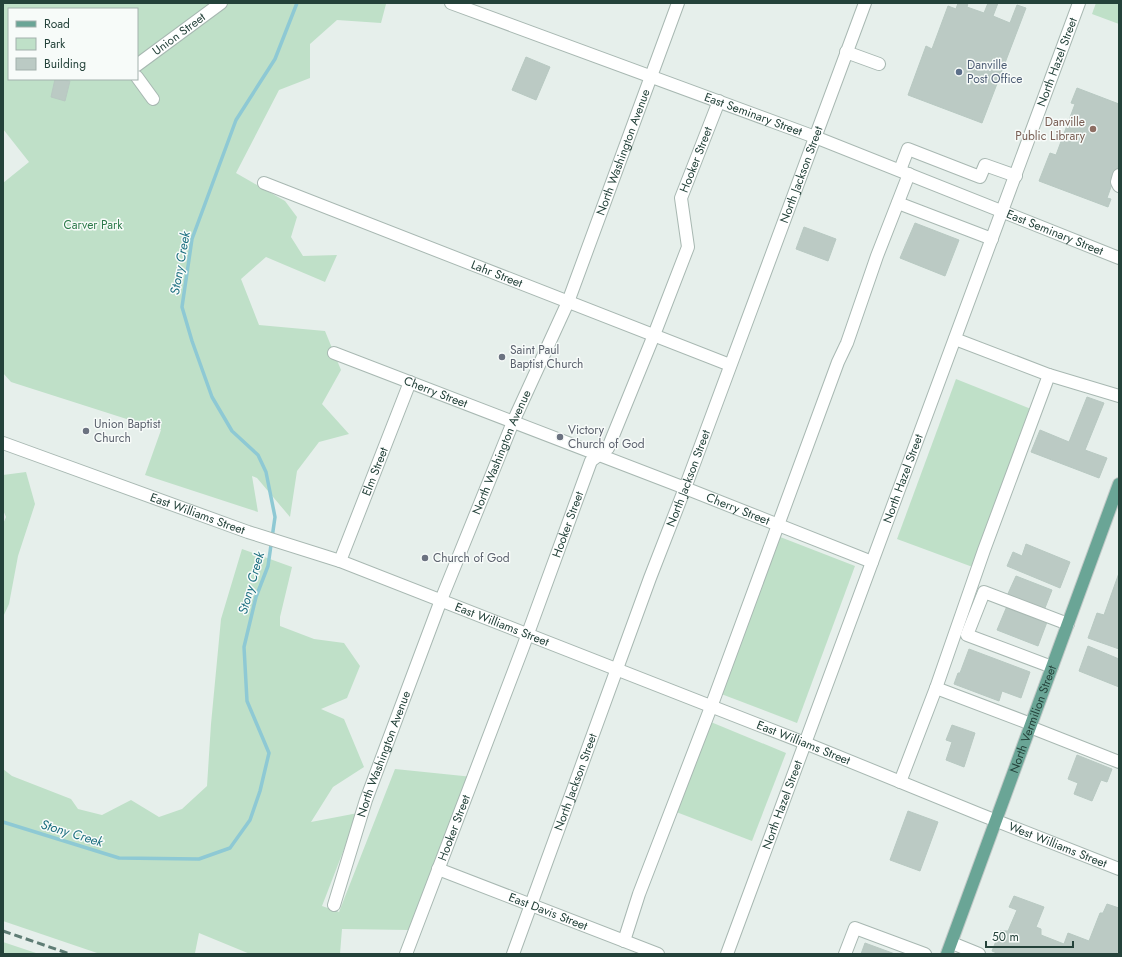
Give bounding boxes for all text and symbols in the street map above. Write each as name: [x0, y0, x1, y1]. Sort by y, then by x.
legend: [8, 8, 138, 80]
street label: Union Street: [149, 8, 209, 60]
text: Road: [44, 15, 70, 33]
street label: North Hazel Street: [1032, 15, 1082, 109]
text: Park: [44, 35, 66, 53]
text: Building: [44, 55, 86, 73]
place label: Danville Post Office: [967, 56, 1022, 88]
marker: Danville Post Office: [954, 67, 964, 77]
street label: North Washington Avenue: [592, 86, 655, 218]
street label: East Seminary Street: [702, 88, 805, 141]
place label: Danville Public Library: [1015, 113, 1086, 145]
street label: North Jackson Street: [775, 123, 828, 226]
street label: Hooker Street: [675, 124, 717, 195]
marker: Danville Public Library: [1088, 124, 1098, 134]
street label: East Seminary Street: [1004, 205, 1106, 260]
park label: Carver Park: [64, 216, 123, 234]
water label: Stony Creek: [165, 229, 195, 296]
street label: Lahr Street: [468, 256, 525, 292]
place label: Saint Paul Baptist Church: [510, 341, 583, 373]
marker: Saint Paul Baptist Church: [497, 352, 507, 362]
street label: Cherry Street: [401, 372, 470, 413]
street label: North Washington Avenue: [467, 387, 536, 517]
place label: Union Baptist Church: [94, 415, 161, 447]
place label: Victory Church of God: [568, 421, 645, 453]
marker: Union Baptist Church: [81, 426, 91, 436]
street label: North Jackson Street: [662, 427, 715, 529]
street label: North Hazel Street: [878, 431, 928, 526]
marker: Victory Church of God: [555, 432, 565, 442]
street label: Elm Street: [357, 444, 393, 499]
street label: East Williams Street: [148, 488, 248, 539]
street label: Cherry Street: [704, 488, 772, 530]
street label: Hooker Street: [547, 489, 588, 560]
water label: Stony Creek: [233, 549, 269, 616]
place label: Church of God: [433, 549, 510, 567]
marker: Church of God: [420, 553, 430, 563]
street label: East Williams Street: [452, 598, 552, 651]
street label: North Vermilion Street: [1005, 663, 1061, 776]
street label: North Washington Avenue: [352, 688, 415, 819]
street label: East Williams Street: [754, 716, 853, 770]
street label: North Jackson Street: [550, 731, 602, 833]
street label: North Hazel Street: [757, 758, 807, 852]
street label: Hooker Street: [433, 792, 475, 863]
water label: Stony Creek: [39, 815, 106, 852]
street label: West Williams Street: [1006, 817, 1110, 872]
street label: East Davis Street: [506, 888, 590, 935]
scale bar: [986, 923, 1073, 949]
text: 50 m: [992, 928, 1019, 946]

